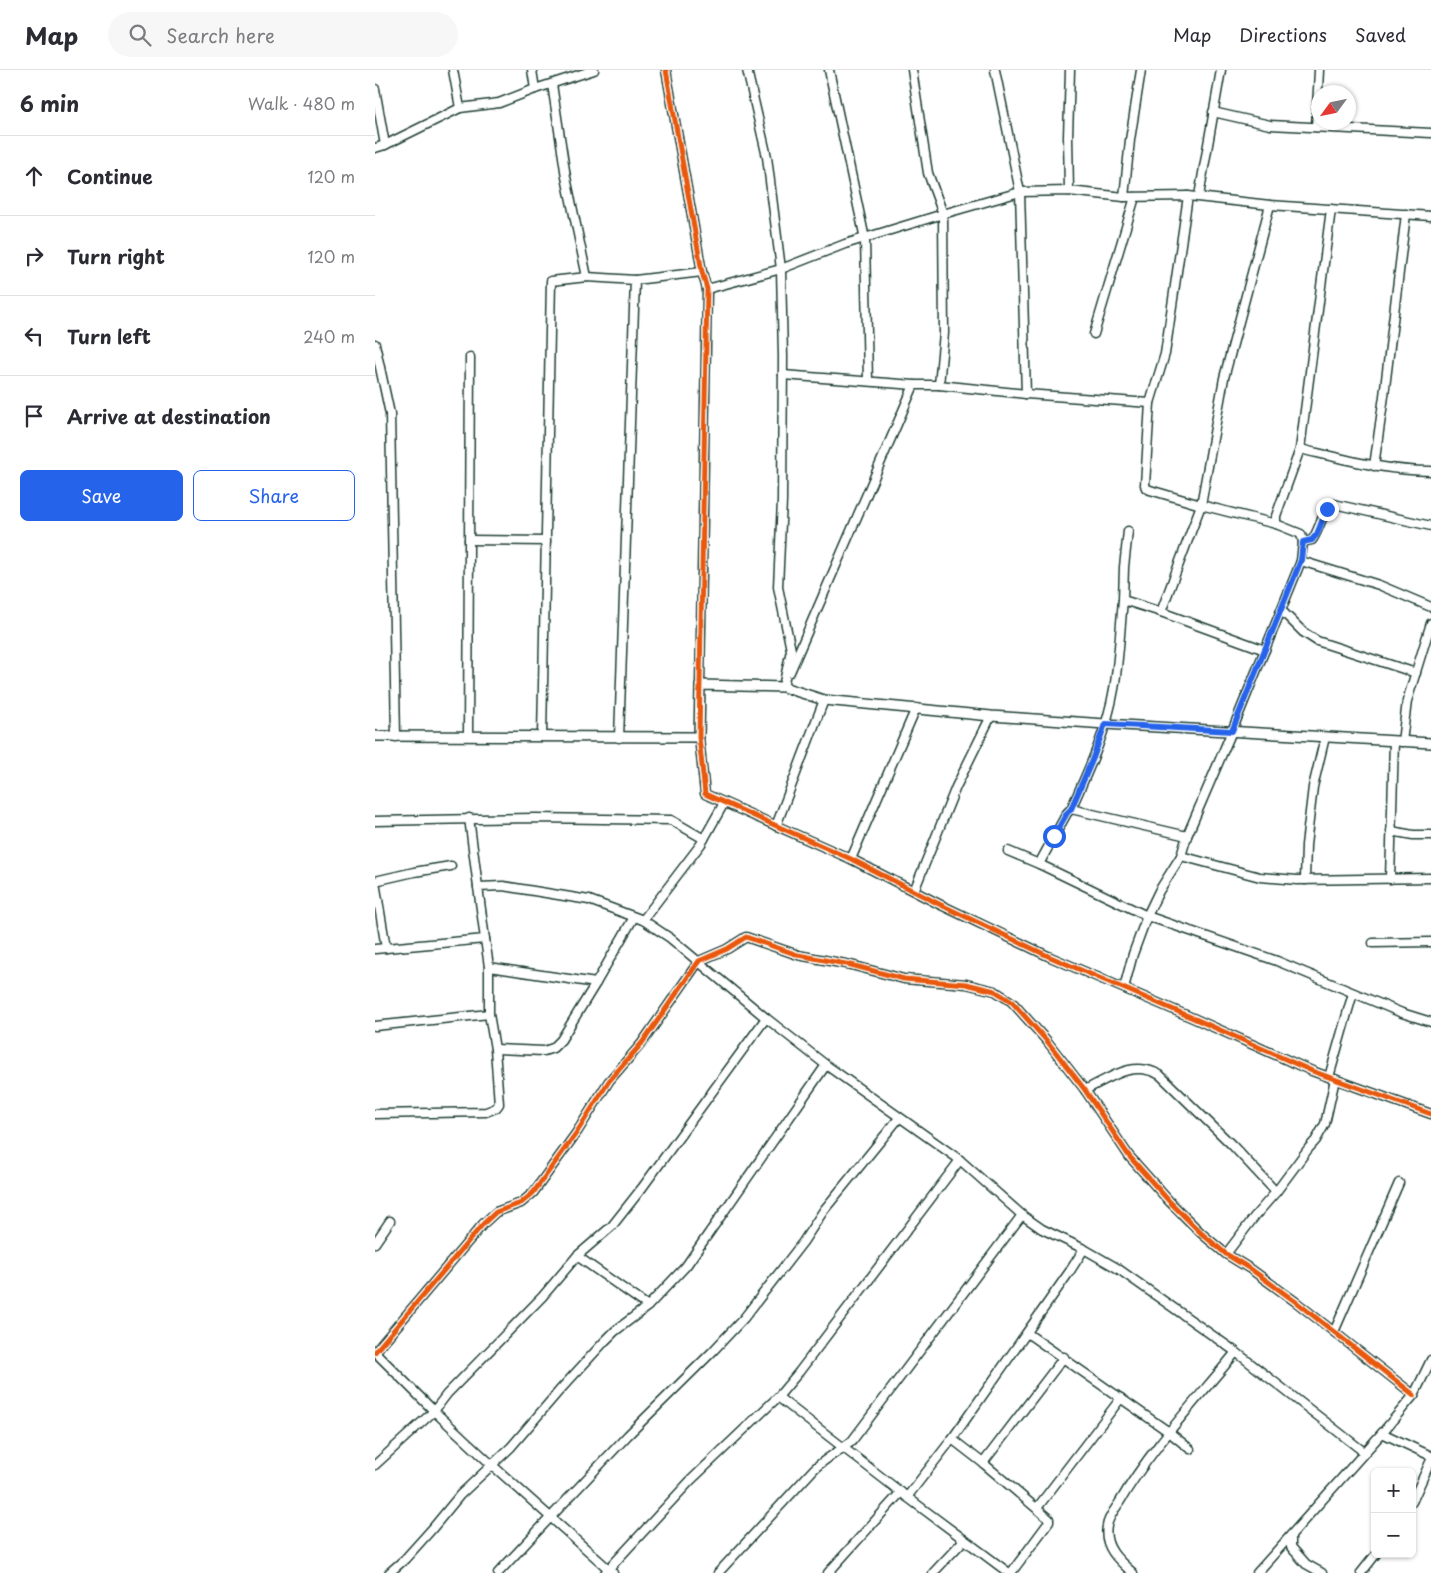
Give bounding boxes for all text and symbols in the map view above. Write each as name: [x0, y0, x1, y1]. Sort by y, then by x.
search box: [108, 12, 458, 57]
text: Map: [25, 17, 78, 53]
icon: search: [126, 21, 154, 49]
text: Search here: [166, 21, 275, 49]
text: Map: [1173, 21, 1211, 48]
text: Directions: [1239, 21, 1327, 48]
text: Saved: [1355, 21, 1406, 48]
north arrow: [1311, 85, 1356, 130]
text: 6 min: [20, 87, 79, 119]
text: Walk · 480 m: [248, 91, 355, 115]
icon: ahead: [20, 162, 48, 190]
text: Continue: [67, 162, 153, 190]
text: 120 m: [308, 164, 355, 188]
icon: right: [20, 242, 48, 270]
text: Turn right: [67, 242, 165, 270]
text: 120 m: [308, 244, 355, 268]
icon: left: [20, 322, 48, 350]
text: Turn left: [67, 322, 151, 350]
text: 240 m: [303, 324, 355, 348]
icon: arrive: [20, 402, 48, 430]
text: Arrive at destination: [67, 402, 271, 430]
button: Save: [20, 470, 183, 521]
button: Share: [193, 470, 355, 521]
route end: [1316, 498, 1339, 521]
route start: [1043, 825, 1066, 848]
map controls: [1371, 1468, 1416, 1558]
button: +: [1371, 1468, 1416, 1513]
button: −: [1371, 1513, 1416, 1558]

